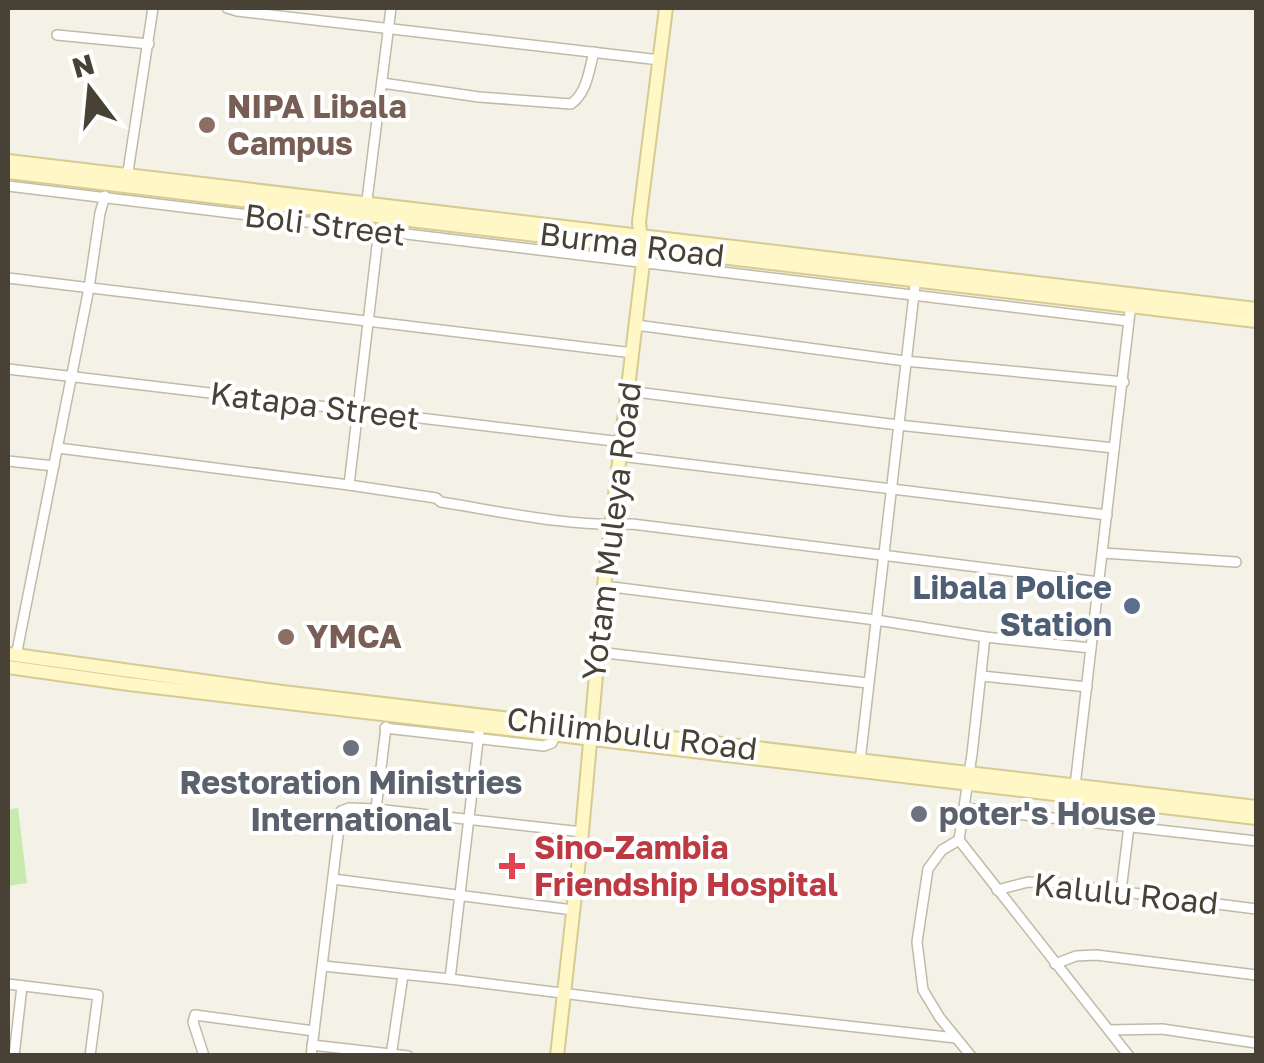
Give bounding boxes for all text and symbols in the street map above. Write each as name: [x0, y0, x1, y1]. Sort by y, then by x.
north arrow: [40, 40, 140, 140]
text: N: [68, 47, 98, 84]
place label: NIPA Libala Campus: [227, 87, 407, 162]
marker: NIPA Libala Campus: [196, 114, 218, 136]
street label: Boli Street: [242, 195, 408, 253]
street label: Burma Road: [537, 214, 727, 274]
street label: Katapa Street: [208, 373, 422, 437]
street label: Yotam Muleya Road: [574, 379, 648, 682]
place label: Libala Police Station: [912, 568, 1112, 643]
marker: Libala Police Station: [1121, 595, 1143, 617]
place label: YMCA: [306, 617, 402, 655]
marker: YMCA: [275, 626, 297, 648]
street label: Chilimbulu Road: [505, 699, 760, 767]
marker: Restoration Ministries International: [340, 737, 362, 759]
place label: Restoration Ministries International: [179, 763, 523, 838]
place label: poter's House: [939, 794, 1156, 832]
marker: poter's House: [908, 803, 930, 825]
place label: Sino-Zambia Friendship Hospital: [534, 828, 838, 903]
marker: Sino-Zambia Friendship Hospital: [499, 853, 525, 879]
street label: Kalulu Road: [1032, 864, 1220, 922]

